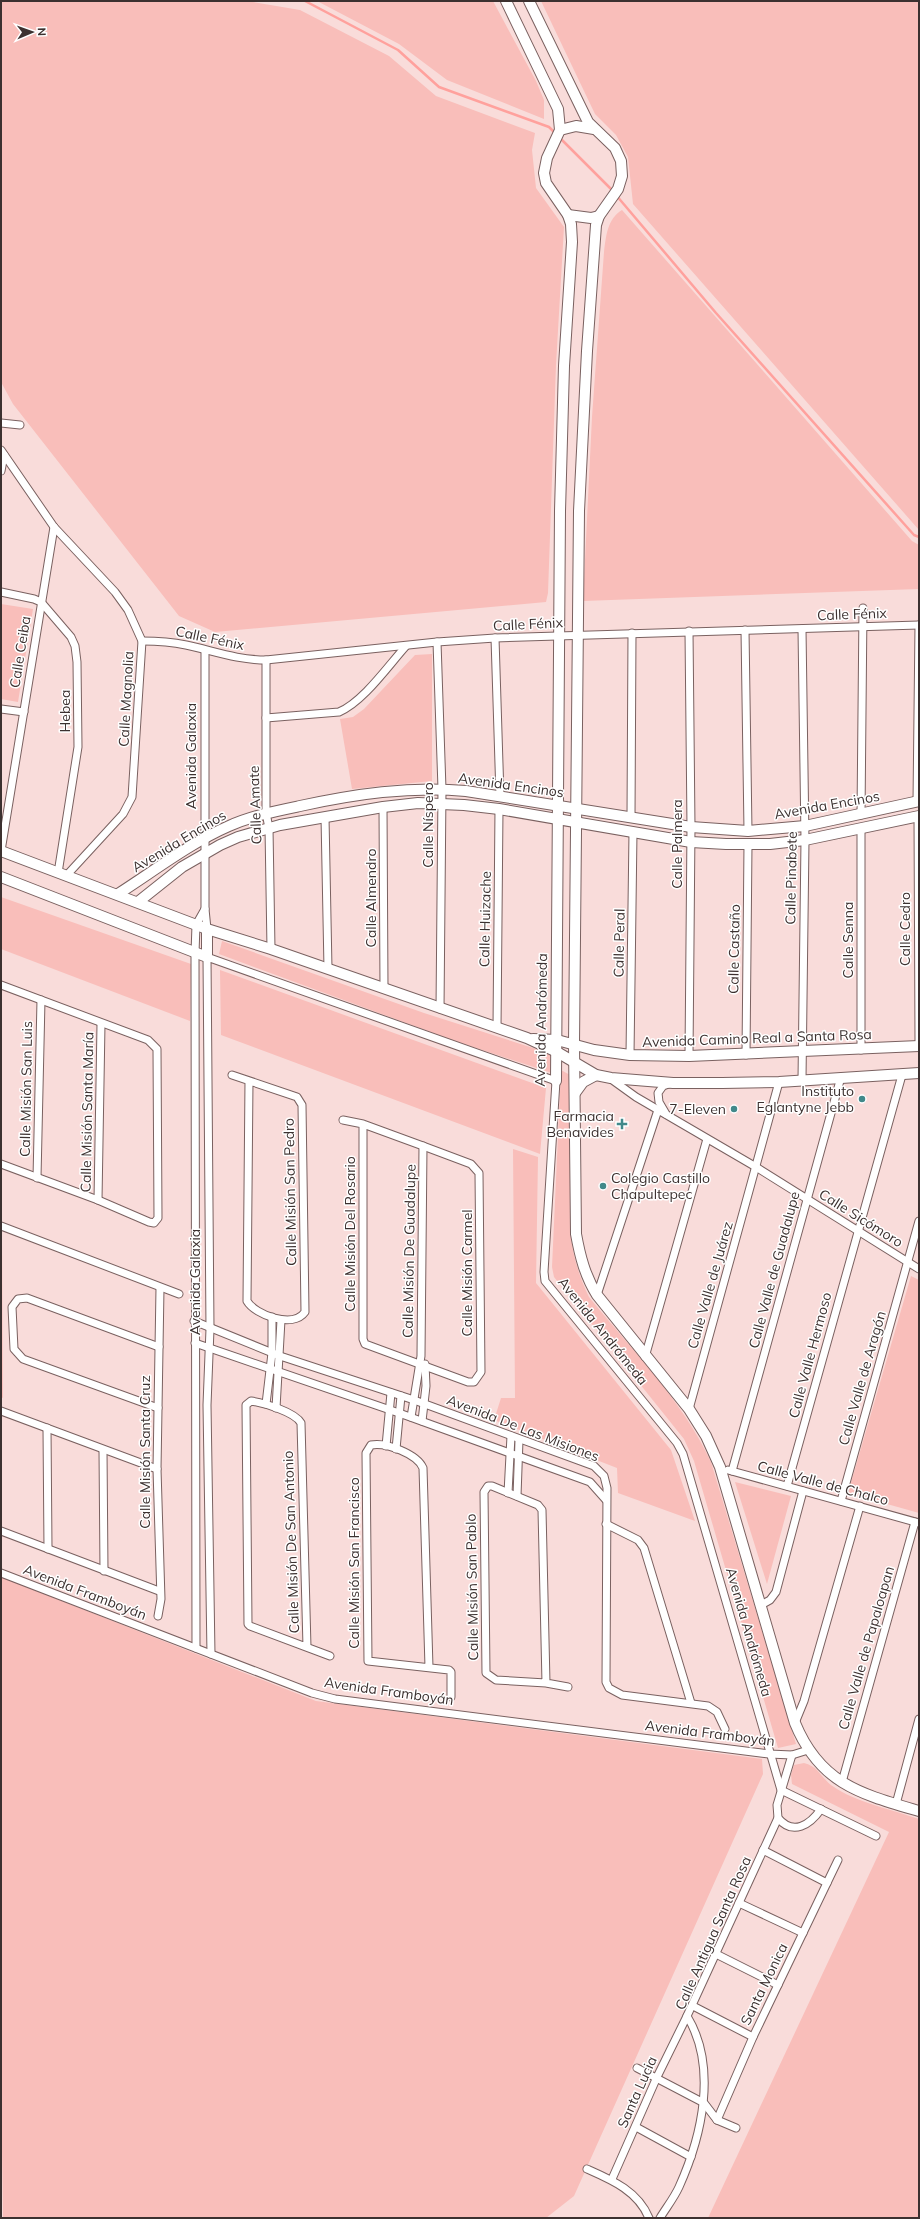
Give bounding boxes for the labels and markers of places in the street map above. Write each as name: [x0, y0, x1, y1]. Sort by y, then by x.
place label: Instituto Eglantyne Jebb: [757, 1082, 854, 1116]
marker: Instituto Eglantyne Jebb: [857, 1094, 867, 1104]
place label: 7-Eleven: [669, 1100, 726, 1118]
marker: 7-Eleven: [729, 1104, 739, 1114]
place label: Farmacia Benavides: [547, 1107, 614, 1141]
marker: Farmacia Benavides: [617, 1119, 627, 1129]
place label: Colegio Castillo Chapultepec: [611, 1169, 710, 1203]
marker: Colegio Castillo Chapultepec: [598, 1181, 608, 1191]

